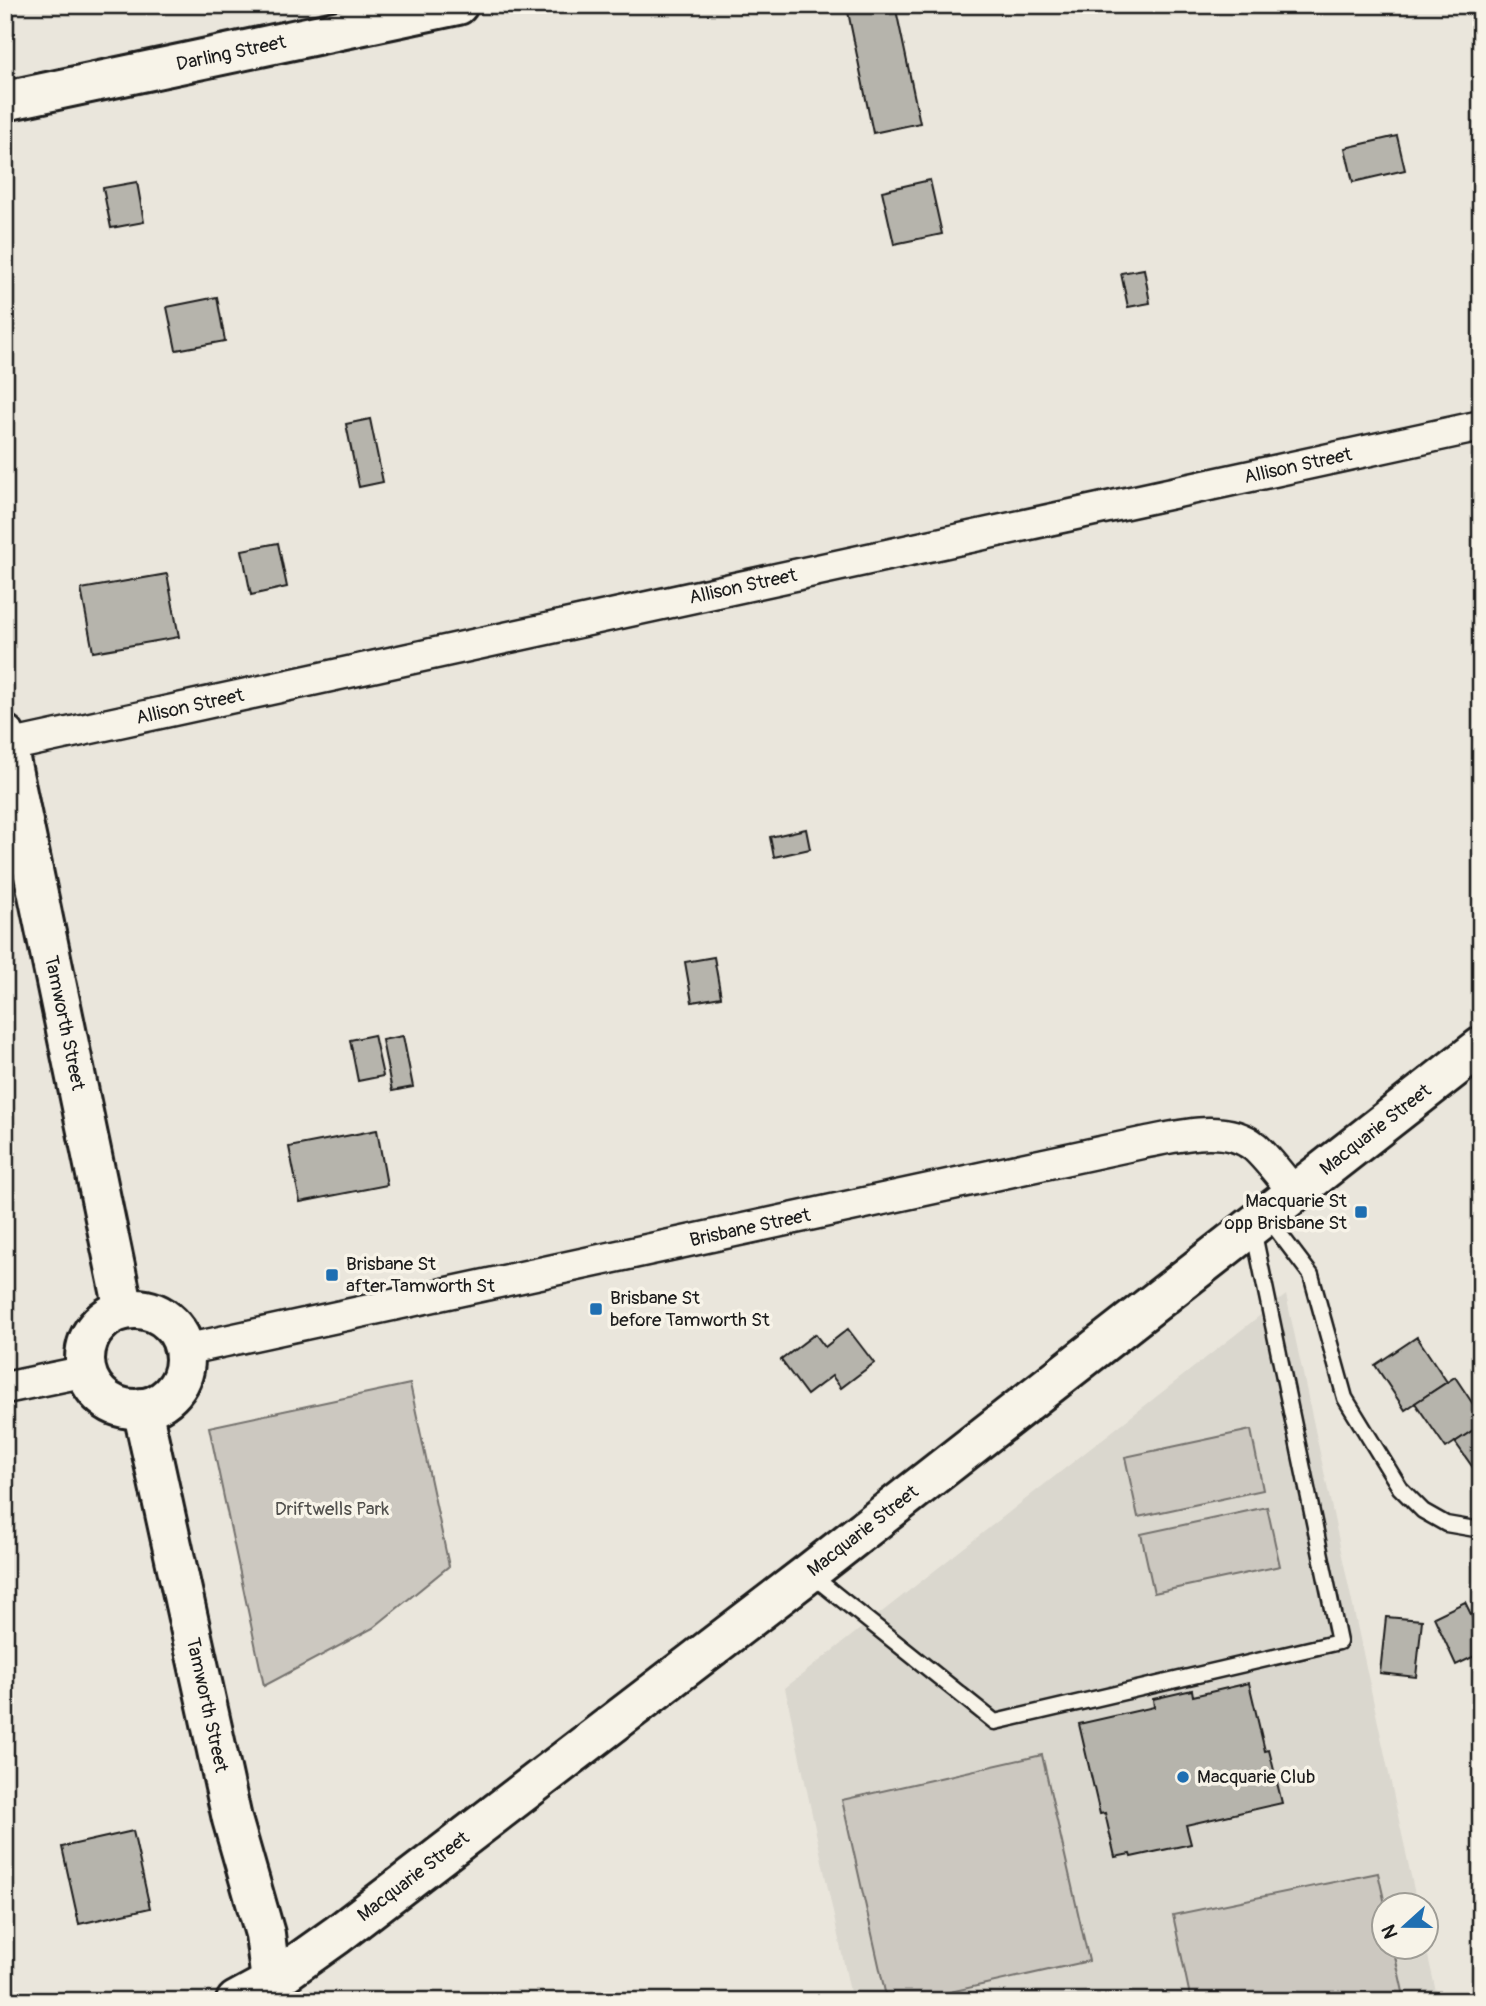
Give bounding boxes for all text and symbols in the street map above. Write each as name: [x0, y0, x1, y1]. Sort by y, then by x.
street label: Darling Street: [174, 30, 288, 76]
street label: Allison Street: [1242, 442, 1354, 489]
street label: Allison Street: [687, 563, 799, 610]
street label: Allison Street: [134, 683, 246, 730]
street label: Tamworth Street: [39, 953, 90, 1093]
street label: Macquarie Street: [1315, 1078, 1436, 1181]
place label: Macquarie St opp Brisbane St: [1225, 1189, 1347, 1235]
street label: Brisbane Street: [687, 1203, 813, 1252]
marker: Macquarie St opp Brisbane St: [1353, 1204, 1369, 1220]
place label: Brisbane St after Tamworth St: [346, 1252, 495, 1298]
marker: Brisbane St after Tamworth St: [324, 1267, 340, 1283]
place label: Brisbane St before Tamworth St: [610, 1286, 770, 1332]
marker: Brisbane St before Tamworth St: [588, 1301, 604, 1317]
street label: Macquarie Street: [802, 1480, 924, 1582]
park label: Driftwells Park: [275, 1497, 389, 1521]
street label: Tamworth Street: [181, 1635, 234, 1775]
place label: Macquarie Club: [1197, 1765, 1315, 1789]
marker: Macquarie Club: [1175, 1769, 1191, 1785]
street label: Macquarie Street: [353, 1826, 474, 1927]
north arrow: [1370, 1890, 1440, 1960]
text: N: [1377, 1921, 1404, 1942]

